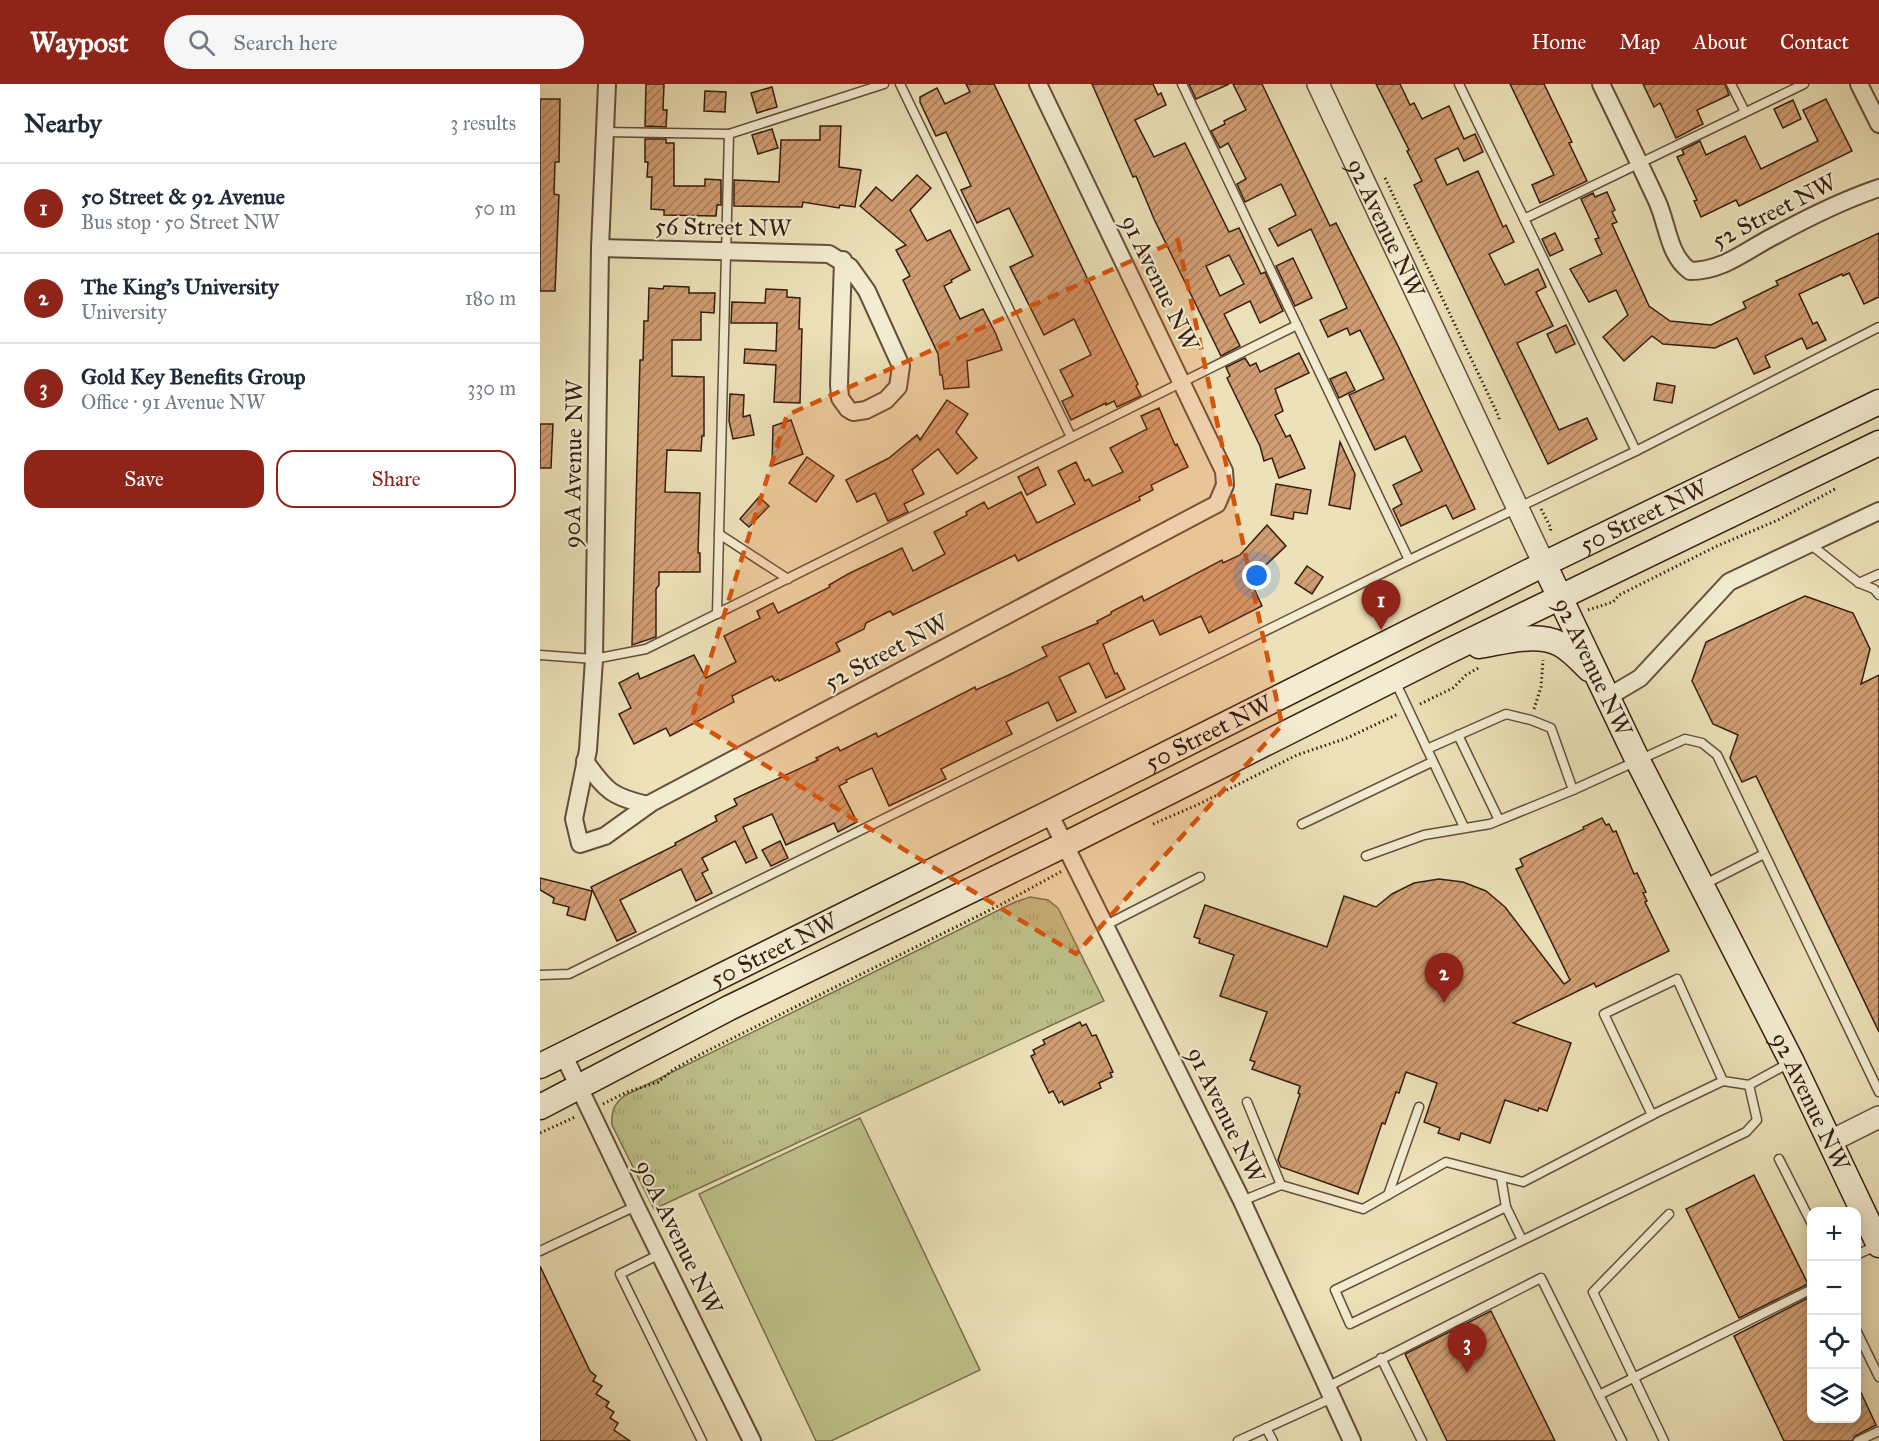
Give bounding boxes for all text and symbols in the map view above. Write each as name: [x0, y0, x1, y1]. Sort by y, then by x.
search box: [164, 15, 584, 69]
text: Waypost: [30, 25, 128, 60]
icon: search: [185, 26, 218, 59]
text: Search here: [233, 29, 337, 56]
text: Home: [1531, 29, 1586, 55]
text: Map: [1619, 29, 1660, 55]
text: About: [1693, 29, 1747, 55]
text: Contact: [1780, 29, 1849, 55]
text: Nearby: [24, 107, 102, 139]
text: 3 results: [450, 111, 516, 135]
street label: 92 Avenue NW: [1340, 153, 1432, 303]
street label: 52 Street NW: [1707, 166, 1843, 255]
text: 50 Street & 92 Avenue: [81, 183, 285, 210]
text: 1: [40, 196, 47, 220]
text: 50 m: [474, 196, 516, 220]
text: Bus stop · 50 Street NW: [81, 210, 279, 234]
street label: 91 Avenue NW: [1114, 210, 1206, 357]
street label: 56 Street NW: [654, 211, 793, 243]
text: The King's University: [81, 273, 279, 300]
text: 2: [39, 286, 48, 310]
text: 180 m: [465, 286, 516, 310]
text: University: [81, 300, 167, 324]
text: Gold Key Benefits Group: [81, 363, 306, 390]
text: 3: [40, 376, 48, 400]
text: 330 m: [467, 376, 516, 400]
street label: 90A Avenue NW: [557, 378, 589, 549]
text: Office · 91 Avenue NW: [81, 390, 265, 414]
button: Save: [24, 450, 264, 508]
button: Share: [276, 450, 516, 508]
street label: 50 Street NW: [1575, 472, 1713, 559]
your location: [1242, 561, 1271, 590]
pin: 1: [1362, 580, 1400, 630]
street label: 92 Avenue NW: [1547, 593, 1640, 742]
street label: 52 Street NW: [819, 606, 954, 697]
street label: 50 Street NW: [1140, 688, 1278, 777]
street label: 50 Street NW: [705, 905, 843, 994]
pin: 2: [1424, 954, 1464, 1003]
street label: 92 Avenue NW: [1764, 1027, 1857, 1177]
street label: 91 Avenue NW: [1180, 1042, 1272, 1189]
street label: 90A Avenue NW: [629, 1155, 730, 1320]
map controls: [1807, 1207, 1861, 1423]
button: +: [1807, 1207, 1861, 1261]
button: −: [1807, 1261, 1861, 1315]
button: locate: [1807, 1315, 1861, 1369]
pin: 3: [1448, 1324, 1486, 1373]
button: layers: [1807, 1369, 1861, 1423]

